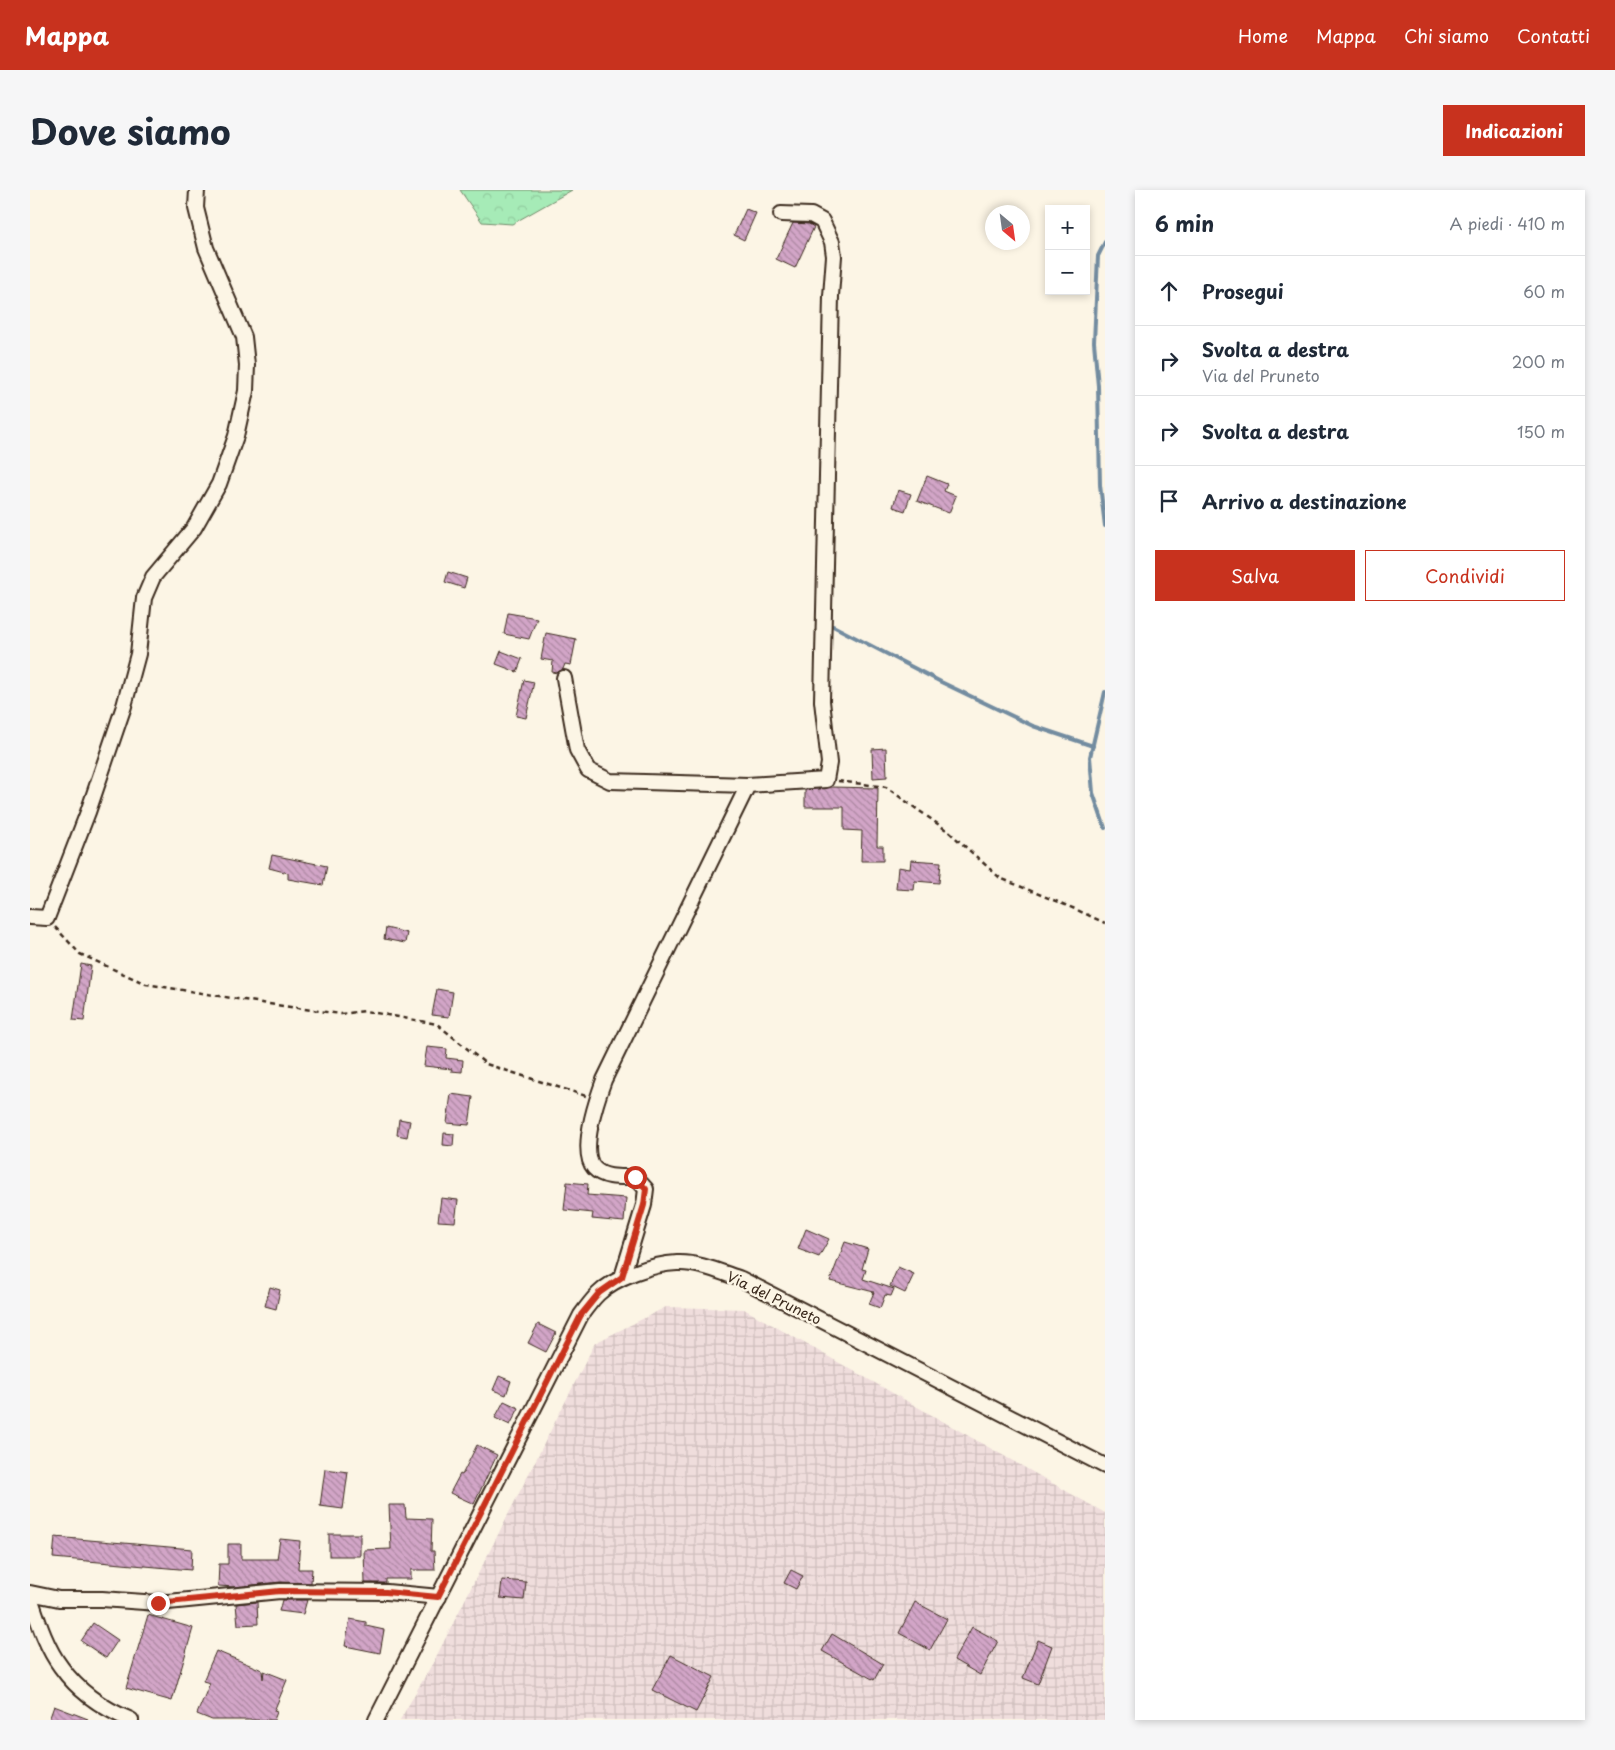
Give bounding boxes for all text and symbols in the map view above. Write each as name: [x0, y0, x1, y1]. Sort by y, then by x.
text: Mappa: [25, 17, 109, 53]
text: Home: [1238, 22, 1288, 49]
text: Mappa: [1316, 22, 1376, 49]
text: Chi siamo: [1404, 22, 1489, 49]
text: Contatti: [1517, 22, 1590, 49]
text: Dove siamo: [30, 104, 231, 157]
button: Indicazioni: [1443, 105, 1585, 156]
north arrow: [985, 205, 1030, 250]
map controls: [1045, 205, 1090, 295]
button: +: [1045, 205, 1090, 250]
text: 6 min: [1155, 207, 1214, 239]
text: A piedi · 410 m: [1449, 211, 1565, 235]
button: −: [1045, 250, 1090, 295]
icon: ahead: [1155, 277, 1183, 305]
text: Prosegui: [1202, 277, 1284, 305]
text: 60 m: [1523, 279, 1565, 303]
text: Svolta a destra: [1202, 335, 1349, 363]
icon: right: [1155, 347, 1183, 375]
text: 200 m: [1512, 349, 1565, 373]
text: Via del Pruneto: [1202, 363, 1320, 387]
icon: right: [1155, 417, 1183, 445]
text: Svolta a destra: [1202, 417, 1349, 445]
text: 150 m: [1517, 419, 1565, 443]
icon: arrive: [1155, 487, 1183, 515]
text: Arrivo a destinazione: [1202, 487, 1407, 515]
button: Salva: [1155, 550, 1355, 601]
button: Condividi: [1365, 550, 1565, 601]
route start: [624, 1166, 647, 1189]
street label: Via del Pruneto: [723, 1266, 825, 1330]
route end: [147, 1592, 170, 1615]

